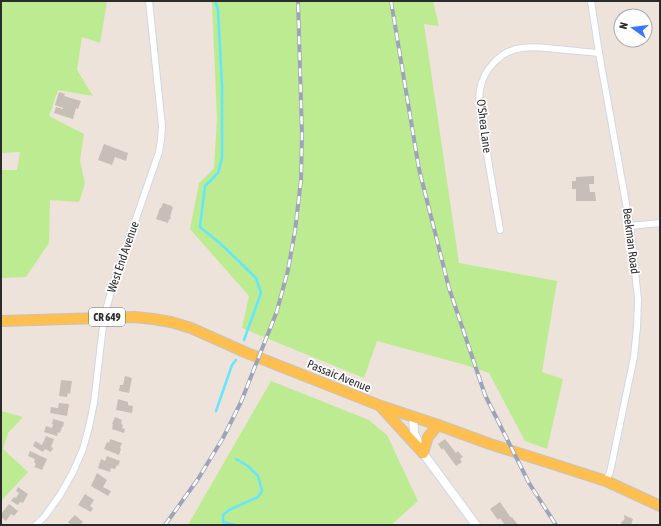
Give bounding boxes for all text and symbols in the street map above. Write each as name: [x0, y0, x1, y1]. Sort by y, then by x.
north arrow: [613, 8, 653, 48]
text: N: [617, 21, 630, 30]
street label: O'Shea Lane: [474, 98, 494, 154]
street label: Beekman Road: [620, 207, 642, 275]
street label: West End Avenue: [104, 219, 142, 295]
road number: CR 649: [89, 308, 125, 326]
street label: Passaic Avenue: [305, 357, 373, 395]

